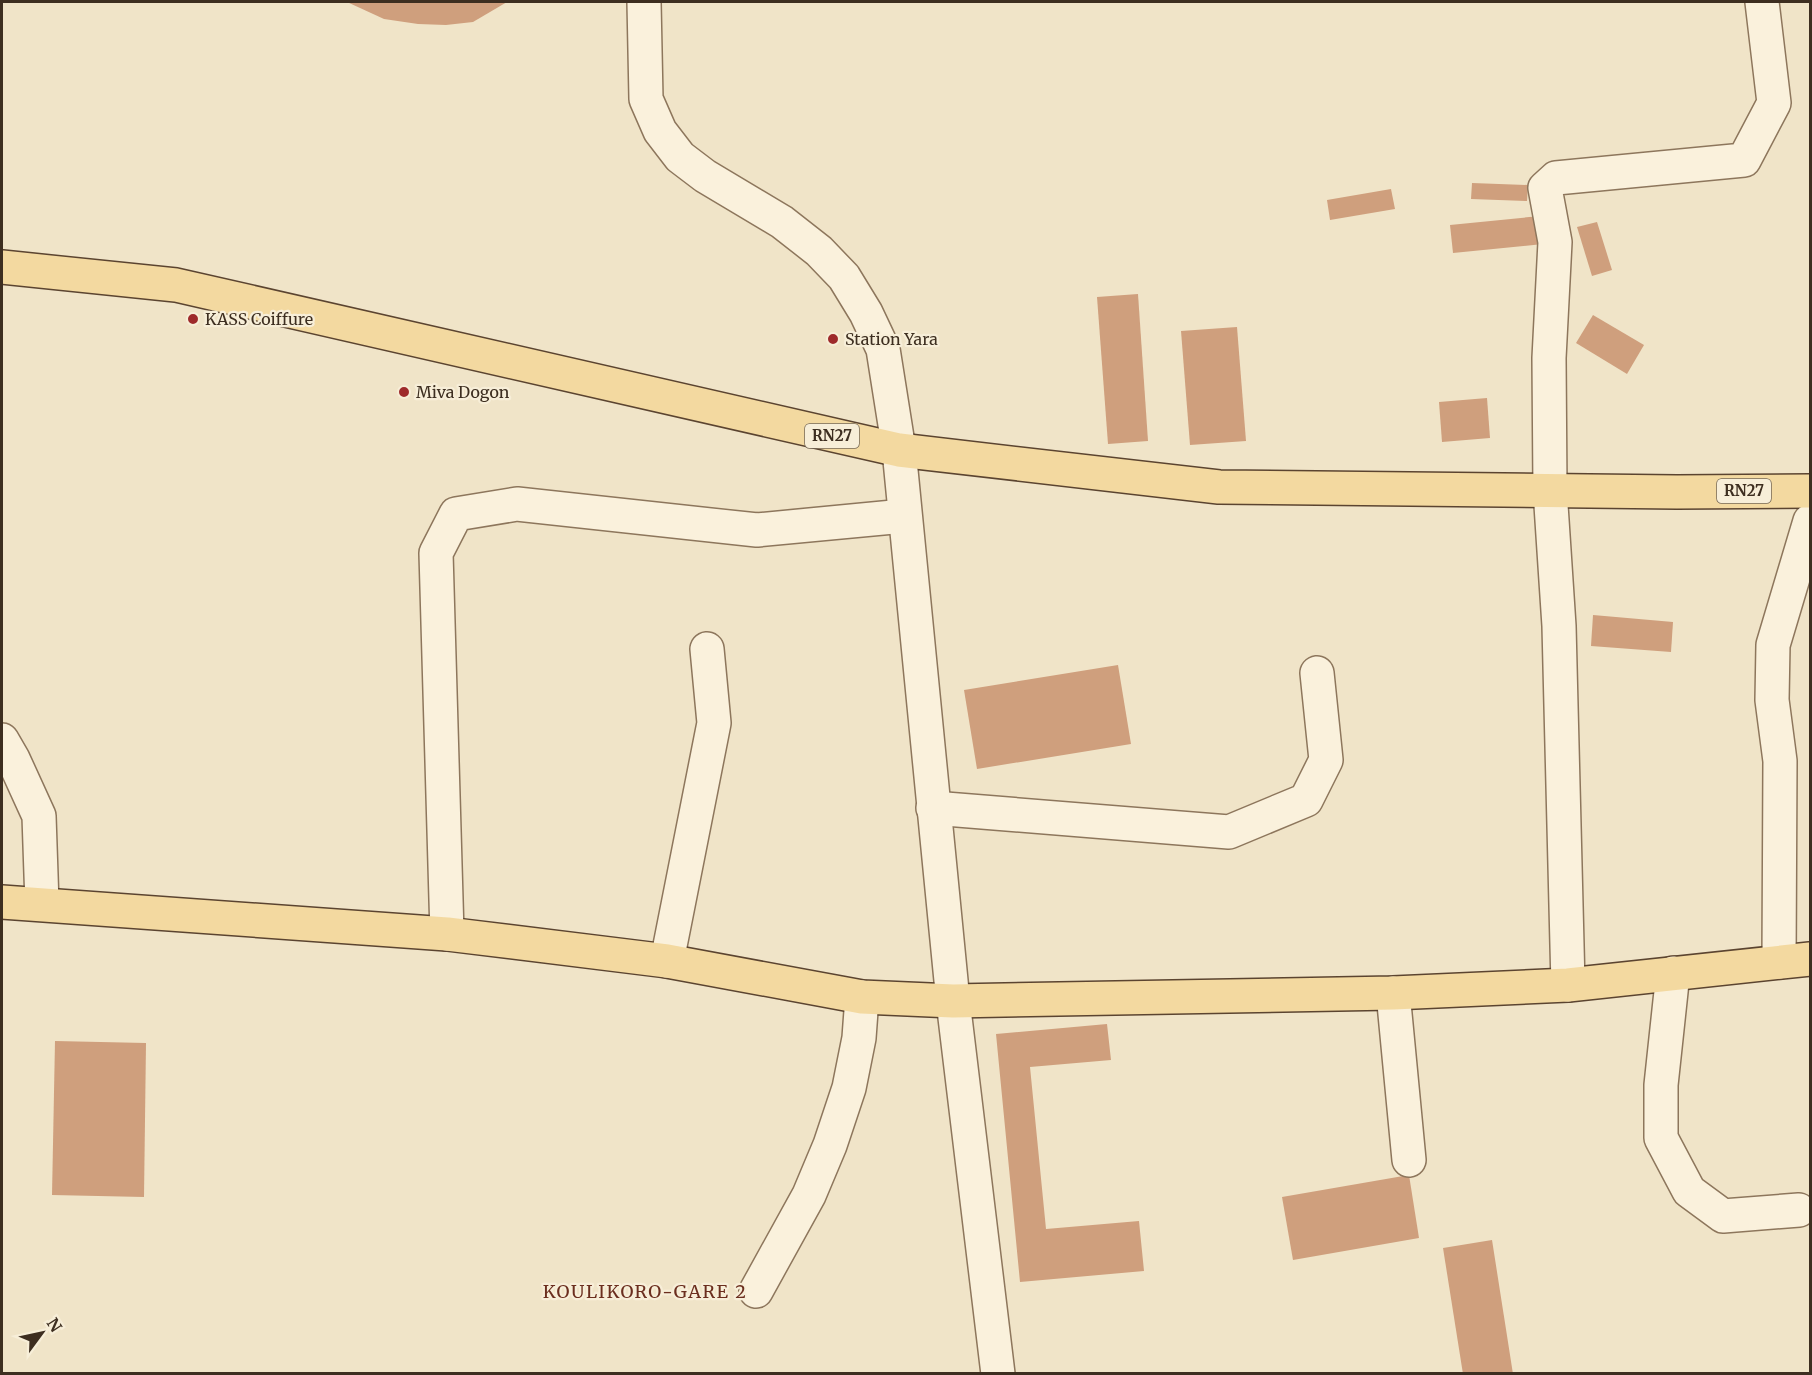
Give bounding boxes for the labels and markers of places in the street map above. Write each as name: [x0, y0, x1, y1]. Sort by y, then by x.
place label: KASS Coiffure: [205, 309, 313, 329]
marker: KASS Coiffure: [186, 312, 200, 326]
place label: Station Yara: [845, 329, 938, 349]
marker: Station Yara: [826, 332, 840, 346]
place label: Miva Dogon: [416, 382, 510, 402]
marker: Miva Dogon: [397, 385, 411, 399]

